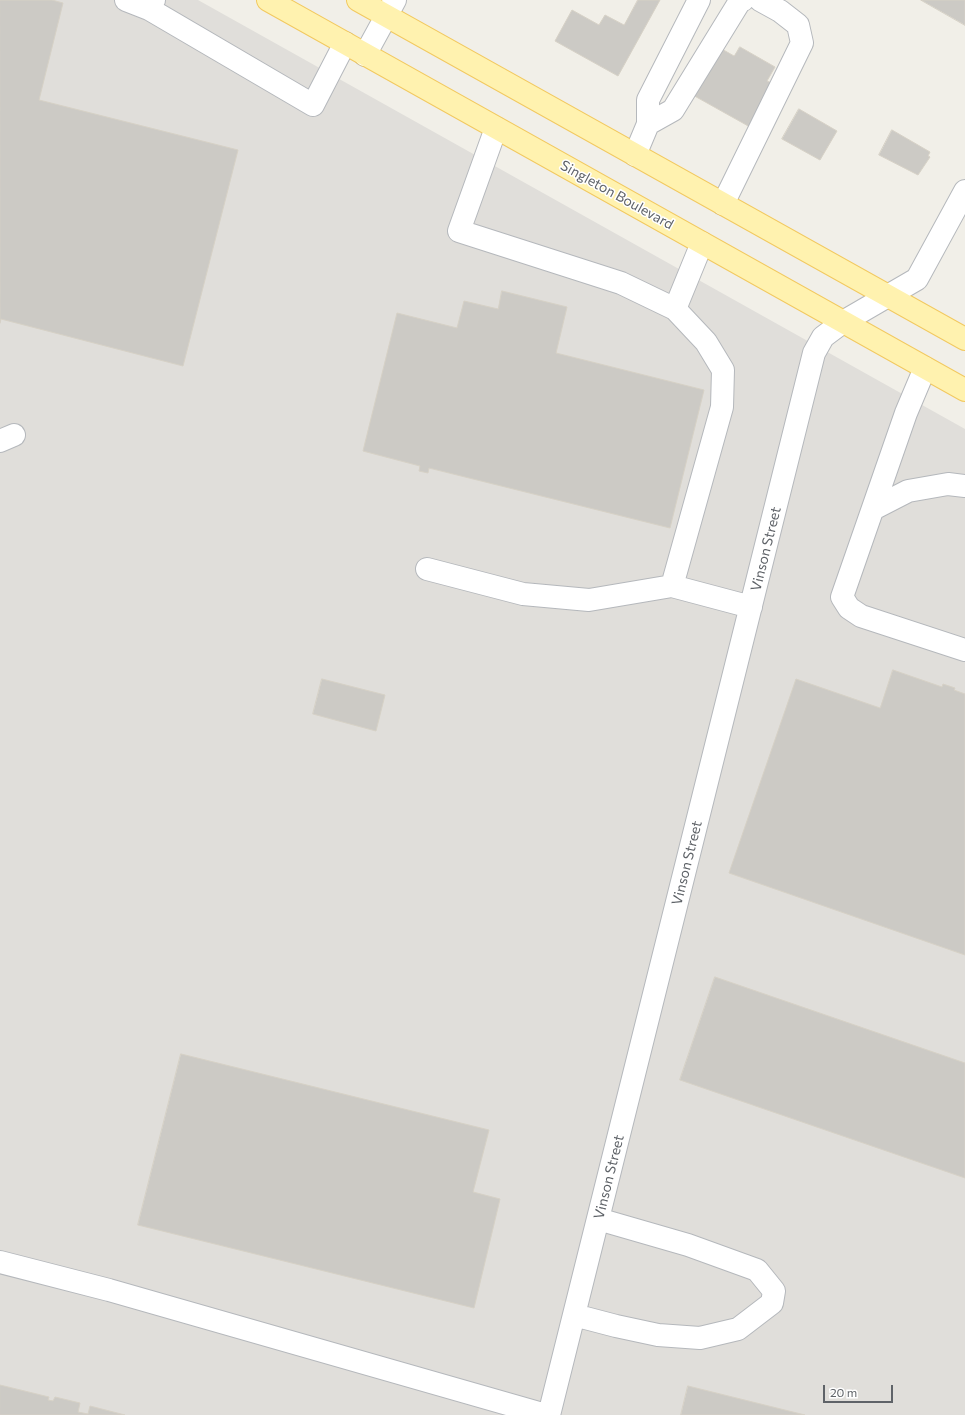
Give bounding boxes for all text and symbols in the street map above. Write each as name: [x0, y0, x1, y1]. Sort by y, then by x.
street label: Singleton Boulevard: [557, 157, 677, 233]
street label: Vinson Street: [747, 505, 785, 593]
street label: Vinson Street: [668, 819, 706, 907]
street label: Vinson Street: [590, 1133, 628, 1221]
scale bar: [825, 1377, 895, 1403]
text: 20 m: [830, 1385, 857, 1399]

